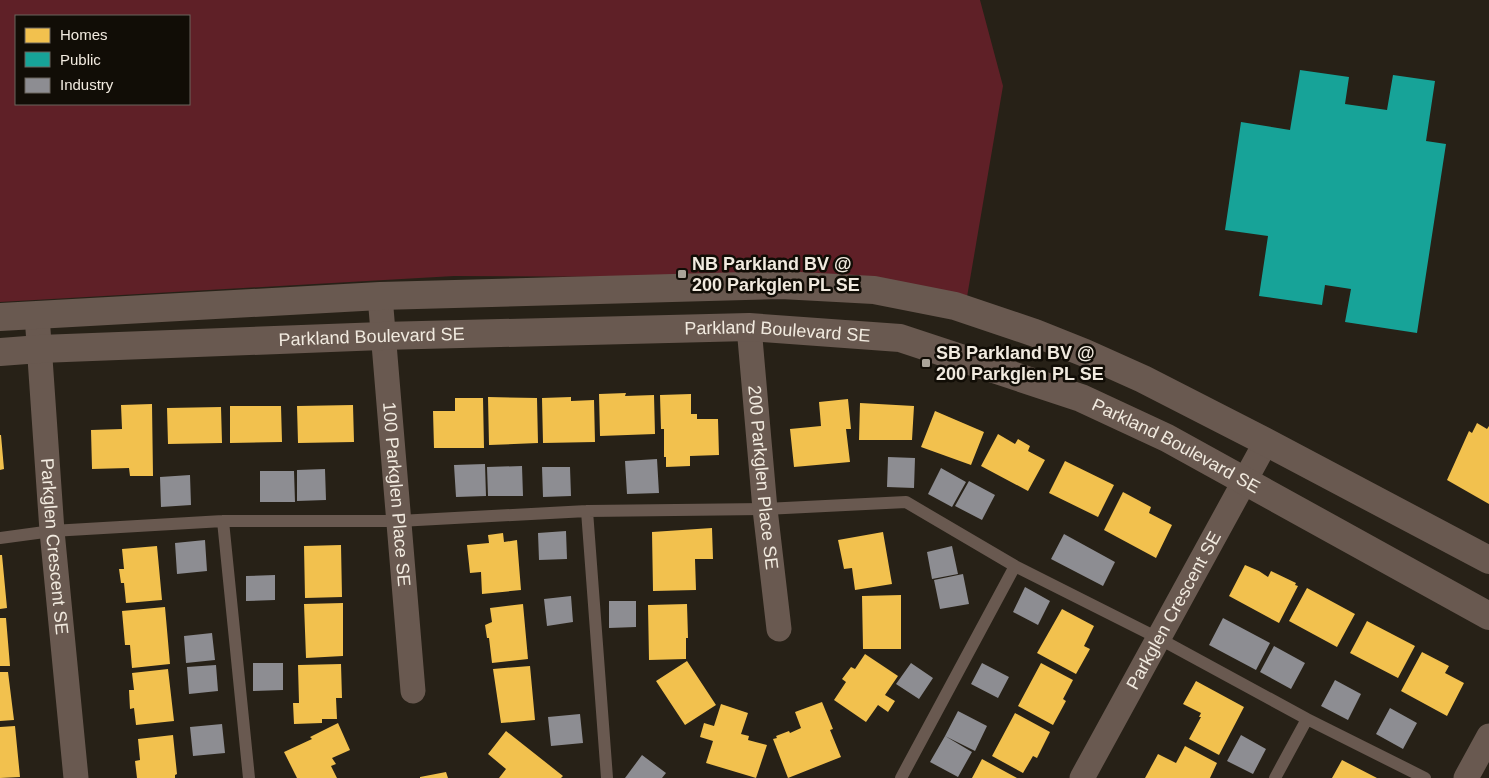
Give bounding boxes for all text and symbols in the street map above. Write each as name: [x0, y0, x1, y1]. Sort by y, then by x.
legend: [15, 15, 190, 105]
text: Homes: [60, 26, 108, 43]
text: Public: [60, 51, 101, 68]
text: Industry: [60, 76, 114, 93]
place label: NB Parkland BV @ 200 Parkglen PL SE: [692, 254, 860, 295]
marker: NB Parkland BV @ 200 Parkglen PL SE: [676, 268, 688, 280]
street label: Parkland Boulevard SE: [684, 317, 871, 346]
street label: Parkland Boulevard SE: [278, 324, 465, 350]
place label: SB Parkland BV @ 200 Parkglen PL SE: [936, 343, 1104, 384]
marker: SB Parkland BV @ 200 Parkglen PL SE: [920, 357, 932, 369]
street label: 200 Parkglen Place SE: [744, 384, 782, 571]
street label: Parkland Boulevard SE: [1089, 395, 1263, 497]
street label: 100 Parkglen Place SE: [379, 401, 414, 587]
street label: Parkglen Crescent SE: [37, 457, 72, 636]
street label: Parkglen Crescent SE: [1122, 528, 1225, 693]

